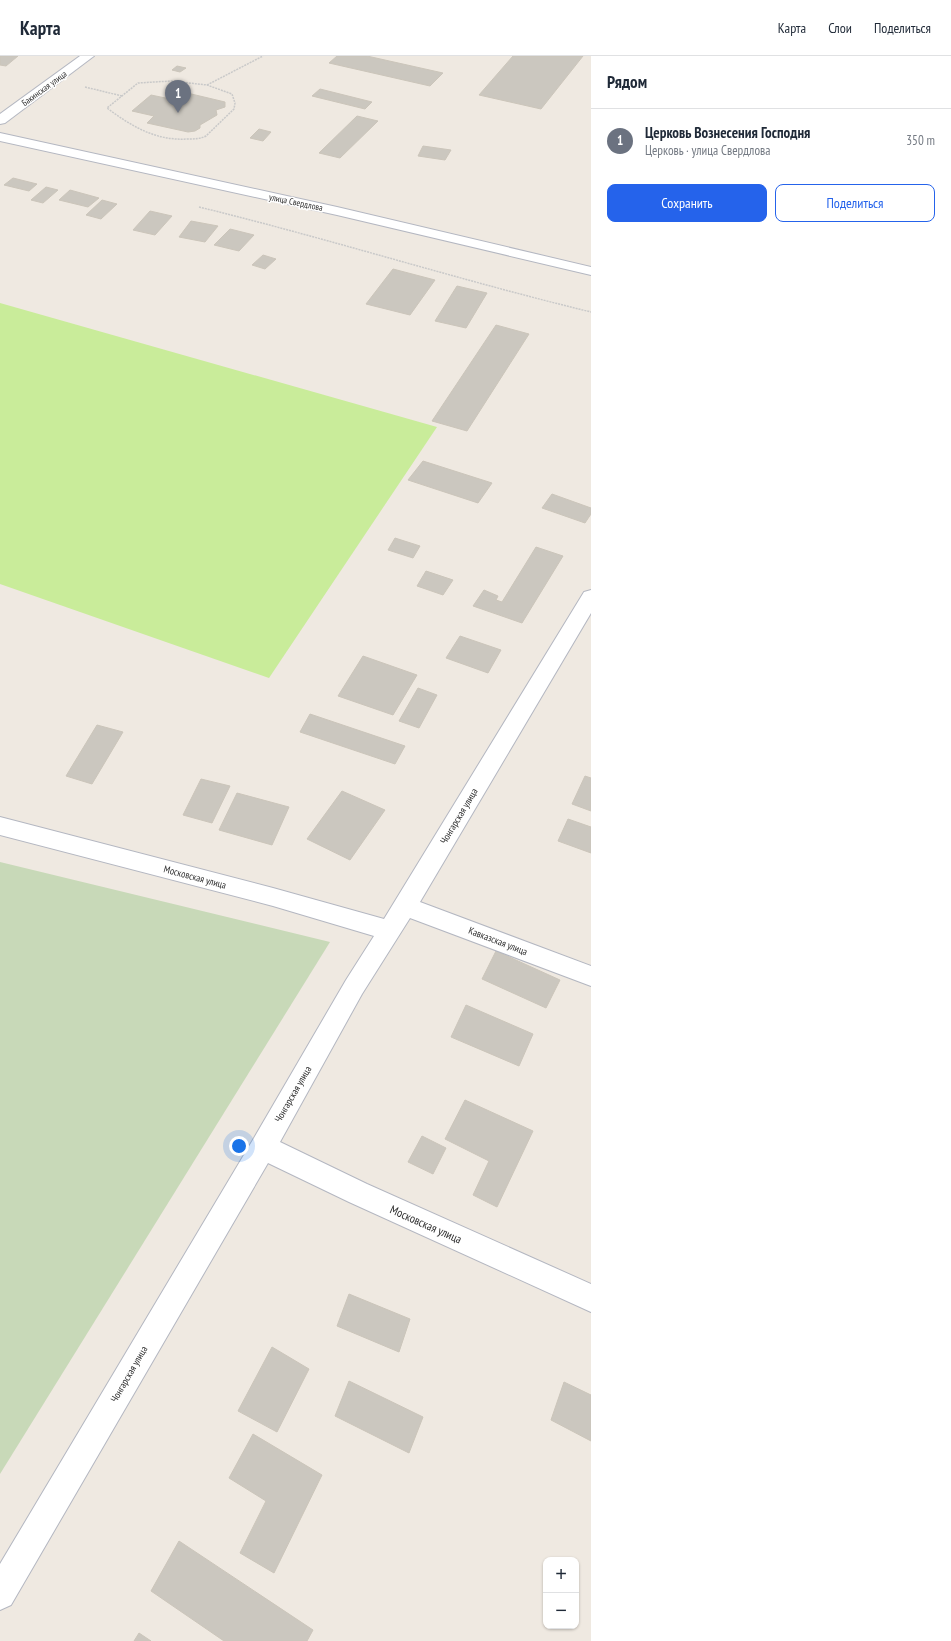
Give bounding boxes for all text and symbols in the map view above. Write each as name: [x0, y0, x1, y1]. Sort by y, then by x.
text: Карта: [20, 16, 61, 40]
text: Карта: [778, 19, 806, 37]
text: Слои: [828, 19, 852, 37]
text: Поделиться: [874, 19, 931, 37]
street label: Бакинская улица: [19, 68, 69, 108]
text: Рядом: [607, 71, 647, 93]
pin: 1: [165, 80, 191, 113]
text: Церковь Вознесения Господня: [645, 123, 810, 142]
text: 1: [617, 132, 623, 149]
text: 350 m: [906, 132, 935, 149]
text: Церковь · улица Свердлова: [645, 142, 770, 159]
button: Сохранить: [607, 184, 767, 222]
button: Поделиться: [775, 184, 935, 222]
street label: улица Свердлова: [268, 191, 324, 213]
street label: Чонгарская улица: [437, 786, 481, 846]
street label: Московская улица: [162, 862, 228, 892]
street label: Кавказская улица: [467, 924, 529, 958]
street label: Чонгарская улица: [272, 1064, 314, 1124]
your location: [229, 1136, 249, 1156]
street label: Московская улица: [388, 1201, 464, 1247]
street label: Чонгарская улица: [108, 1344, 150, 1404]
map controls: [543, 1557, 579, 1629]
button: +: [543, 1557, 579, 1593]
button: −: [543, 1593, 579, 1629]

